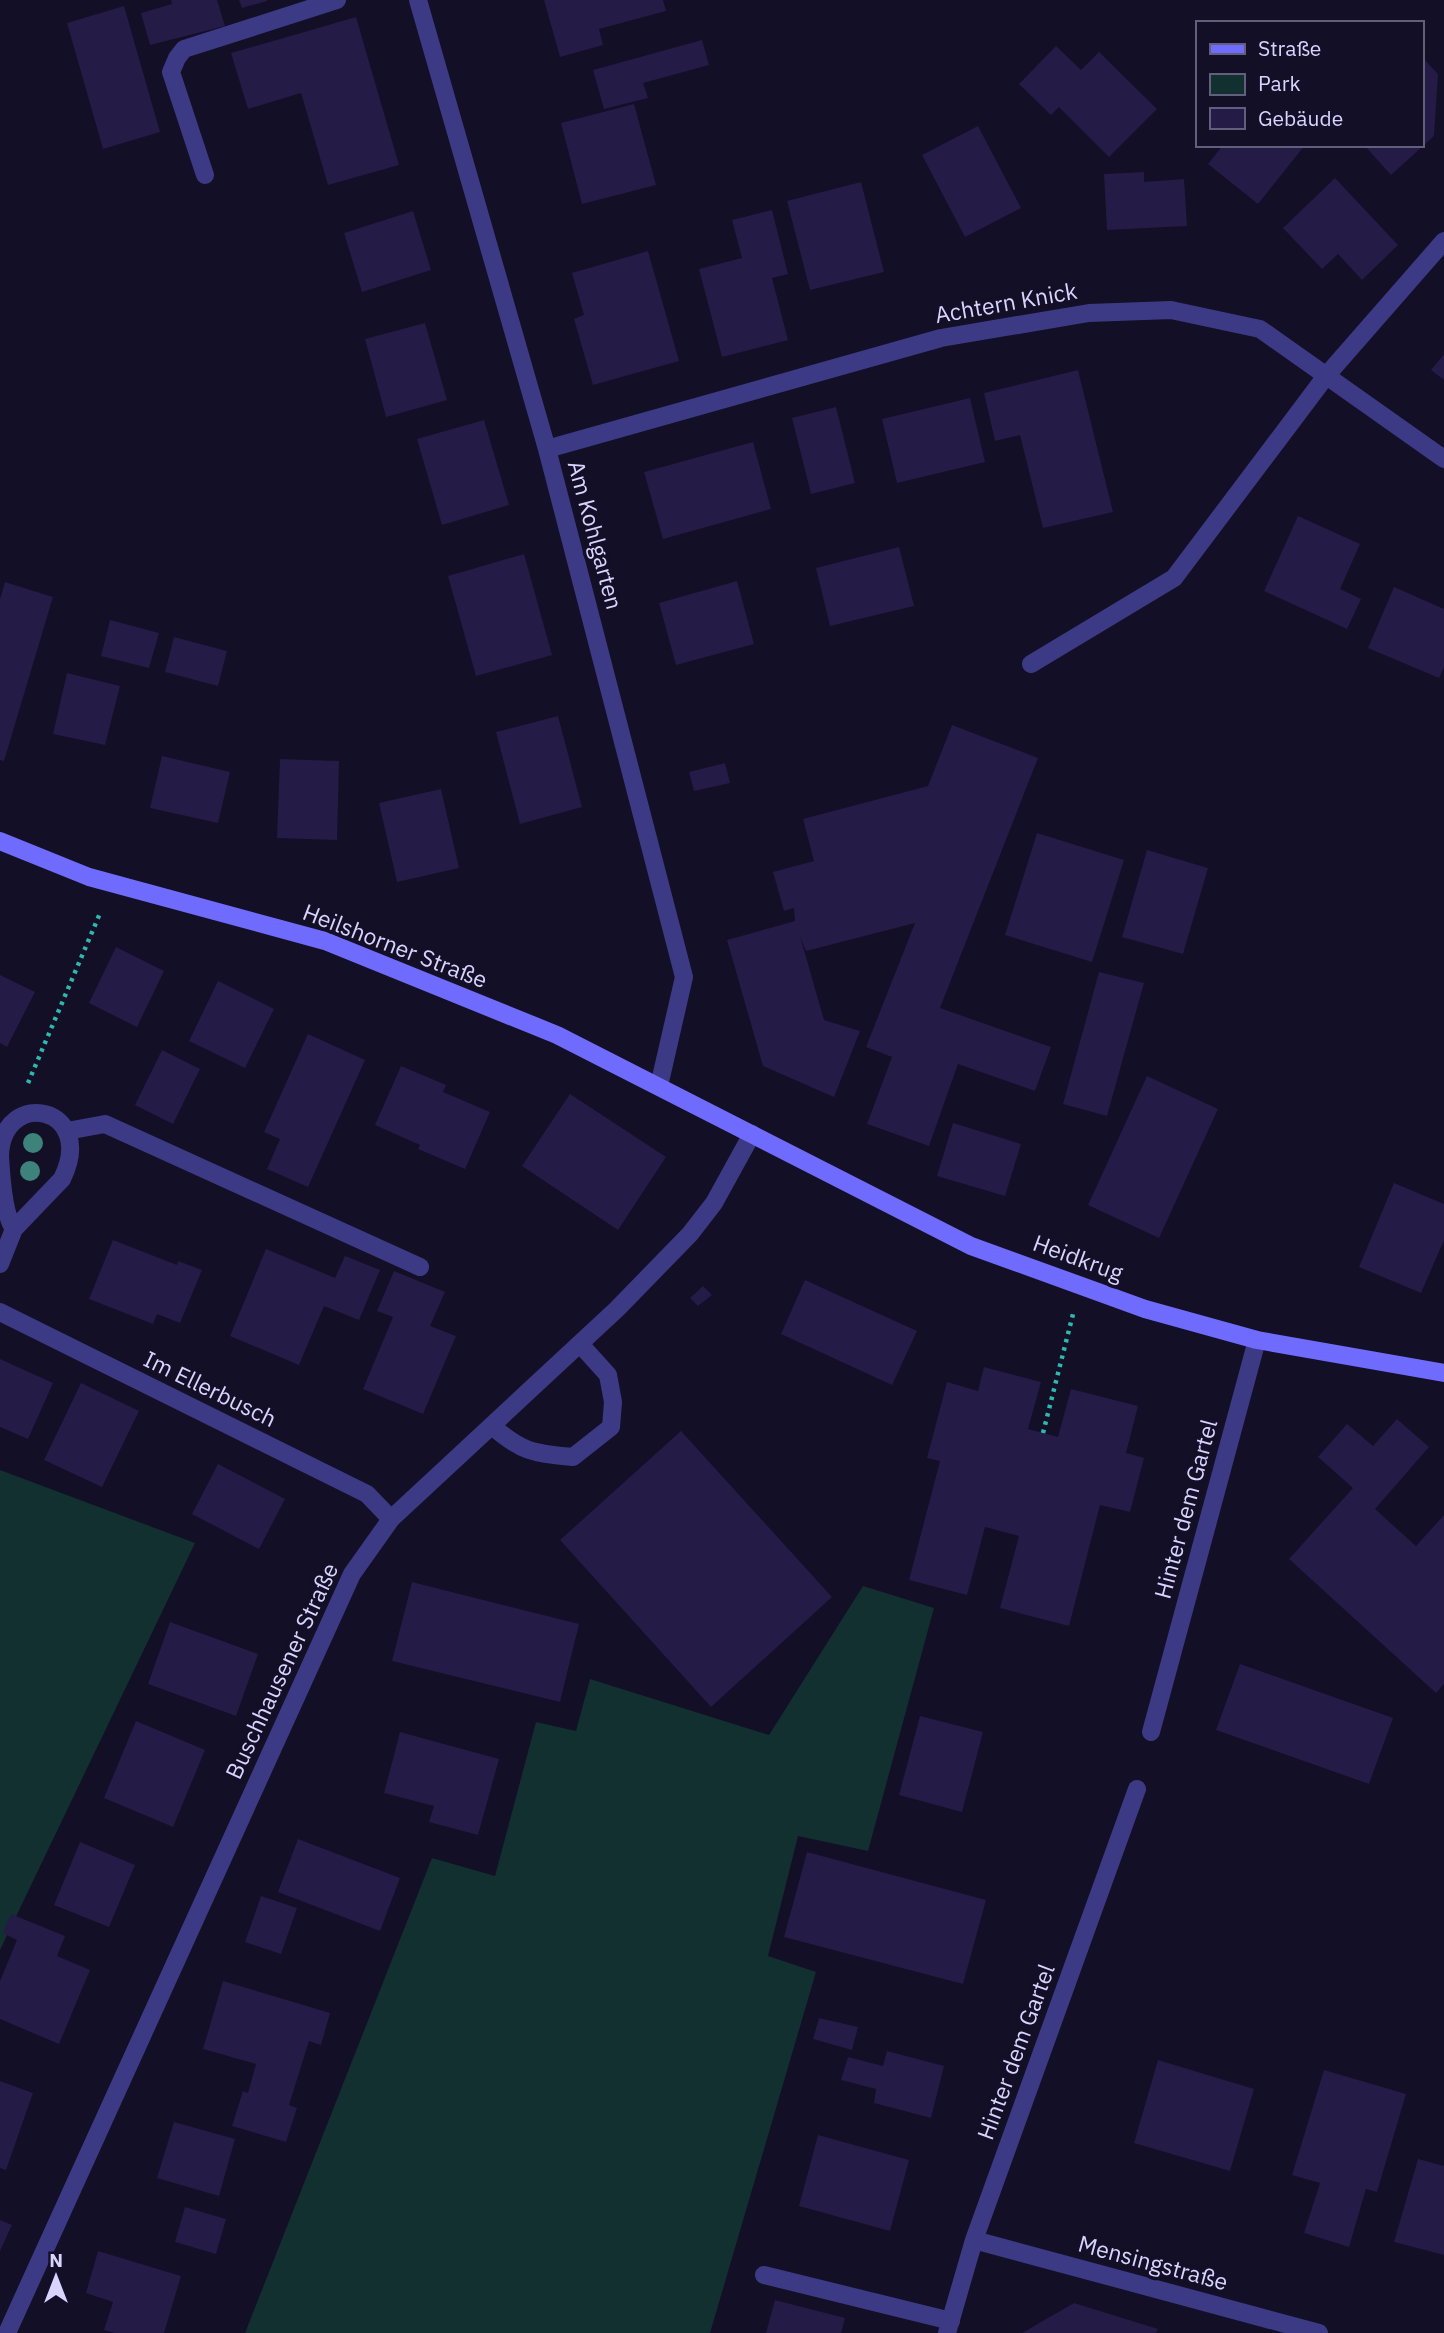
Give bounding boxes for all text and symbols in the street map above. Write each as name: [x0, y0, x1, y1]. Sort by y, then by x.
legend: [1196, 21, 1423, 147]
text: Straße: [1258, 34, 1321, 62]
text: Park: [1258, 69, 1301, 97]
text: Gebäude: [1258, 104, 1343, 132]
street label: Achtern Knick: [932, 275, 1079, 329]
street label: Am Kohlgarten: [562, 457, 630, 613]
street label: Heilshorner Straße: [299, 896, 492, 994]
street label: Heidkrug: [1029, 1227, 1128, 1287]
street label: Im Ellerbusch: [139, 1343, 282, 1433]
street label: Hinter dem Gartel: [1147, 1416, 1223, 1602]
street label: Buschhausener Straße: [218, 1558, 344, 1783]
street label: Hinter dem Gartel: [969, 1960, 1061, 2144]
street label: Mensingstraße: [1075, 2228, 1231, 2296]
north arrow: [21, 2242, 91, 2312]
text: N: [49, 2248, 63, 2272]

